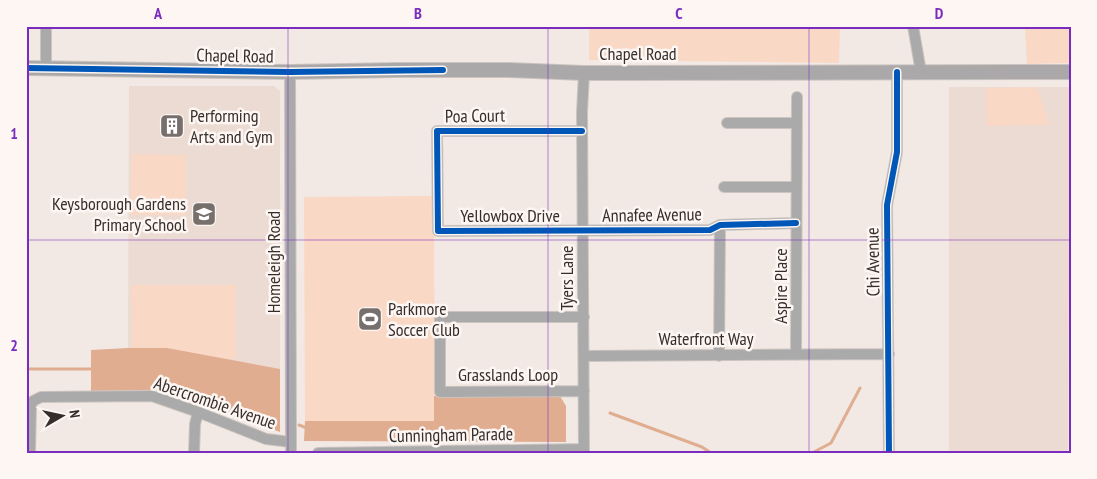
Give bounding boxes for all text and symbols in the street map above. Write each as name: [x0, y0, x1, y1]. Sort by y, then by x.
text: A: [153, 3, 163, 23]
text: B: [414, 3, 422, 23]
text: C: [675, 3, 683, 23]
text: D: [935, 3, 944, 23]
street label: Chapel Road: [599, 42, 677, 65]
street label: Chapel Road: [196, 43, 274, 68]
street label: Poa Court: [445, 103, 505, 128]
place label: Performing Arts and Gym: [190, 104, 273, 148]
building icon: Performing Arts and Gym: [159, 113, 185, 139]
text: 1: [10, 123, 18, 143]
place label: Keysborough Gardens Primary School: [52, 192, 187, 236]
school or university icon: Keysborough Gardens Primary School: [191, 201, 217, 227]
street label: Annafee Avenue: [602, 202, 702, 227]
street label: Yellowbox Drive: [460, 204, 560, 227]
street label: Homeleigh Road: [262, 211, 285, 313]
street label: Chi Avenue: [860, 227, 885, 297]
street label: Tyers Lane: [555, 246, 578, 310]
street label: Aspire Place: [769, 248, 792, 324]
place label: Parkmore Soccer Club: [388, 297, 460, 341]
sports icon: Parkmore Soccer Club: [357, 306, 383, 332]
street label: Waterfront Way: [658, 327, 754, 350]
text: 2: [10, 335, 18, 355]
street label: Grasslands Loop: [458, 363, 558, 386]
street label: Abercrombie Avenue: [151, 371, 279, 434]
north arrow: [38, 392, 88, 442]
text: N: [65, 409, 84, 419]
street label: Cunningham Parade: [389, 422, 513, 447]

